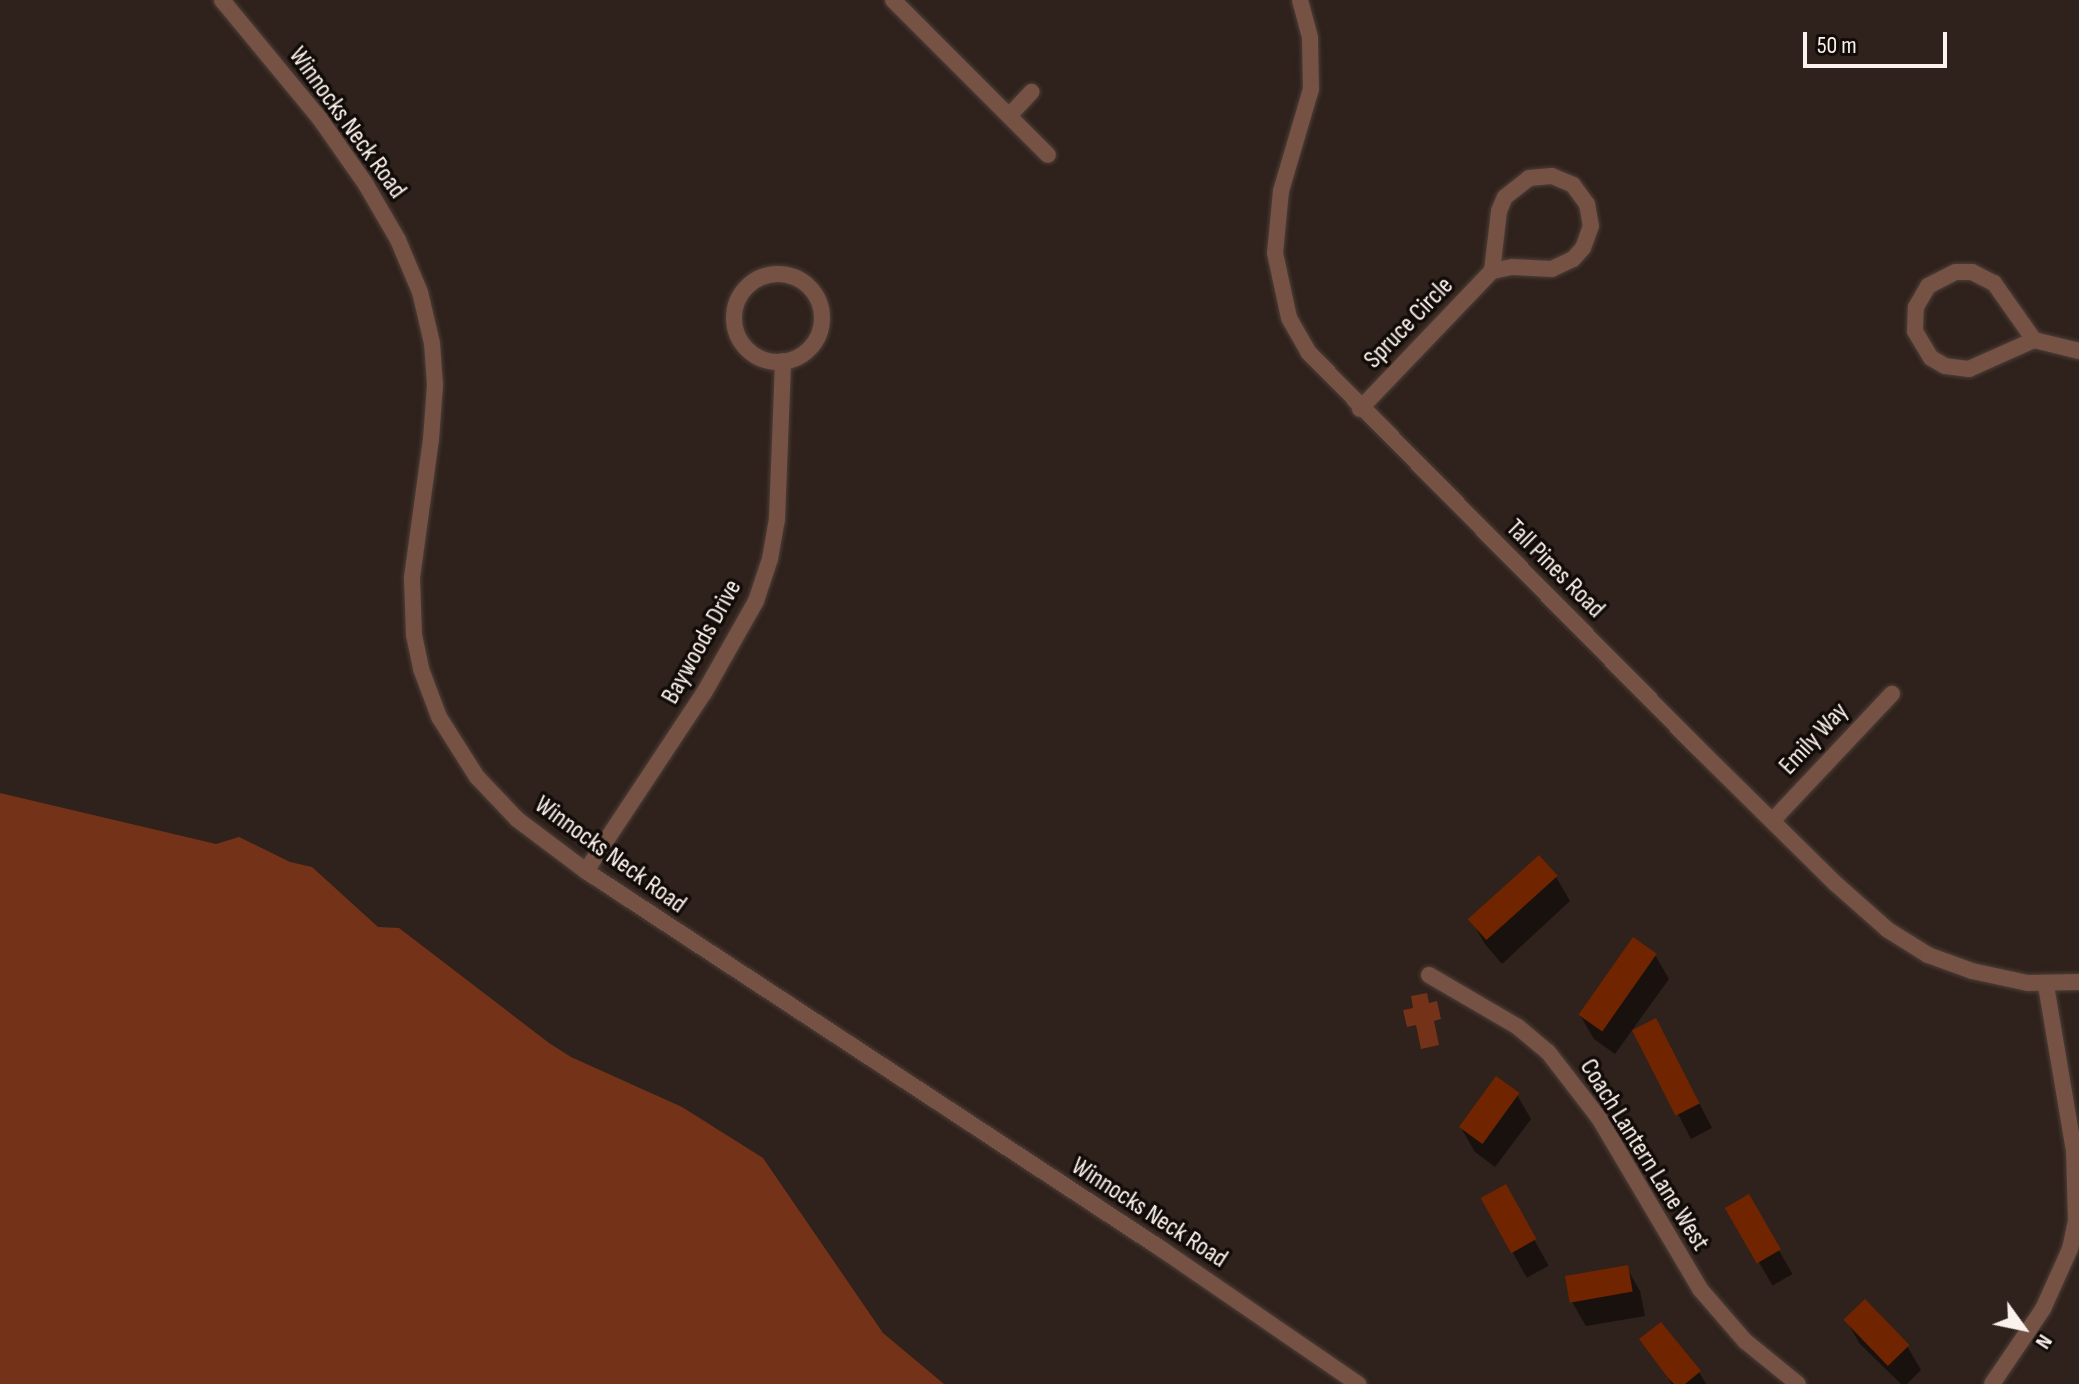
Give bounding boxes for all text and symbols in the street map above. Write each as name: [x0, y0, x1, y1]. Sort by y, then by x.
scale bar: [1807, 16, 1951, 66]
text: 50 m: [1817, 31, 1857, 60]
street label: Winnocks Neck Road: [282, 41, 412, 205]
street label: Spruce Circle: [1358, 271, 1460, 375]
street label: Tall Pines Road: [1499, 513, 1611, 625]
street label: Baywoods Drive: [655, 574, 749, 710]
street label: Emily Way: [1773, 696, 1855, 782]
street label: Winnocks Neck Road: [528, 790, 692, 920]
street label: Coach Lantern Lane West: [1572, 1053, 1716, 1257]
street label: Winnocks Neck Road: [1065, 1151, 1233, 1275]
north arrow: [1983, 1288, 2063, 1368]
text: N: [2029, 1329, 2058, 1354]

